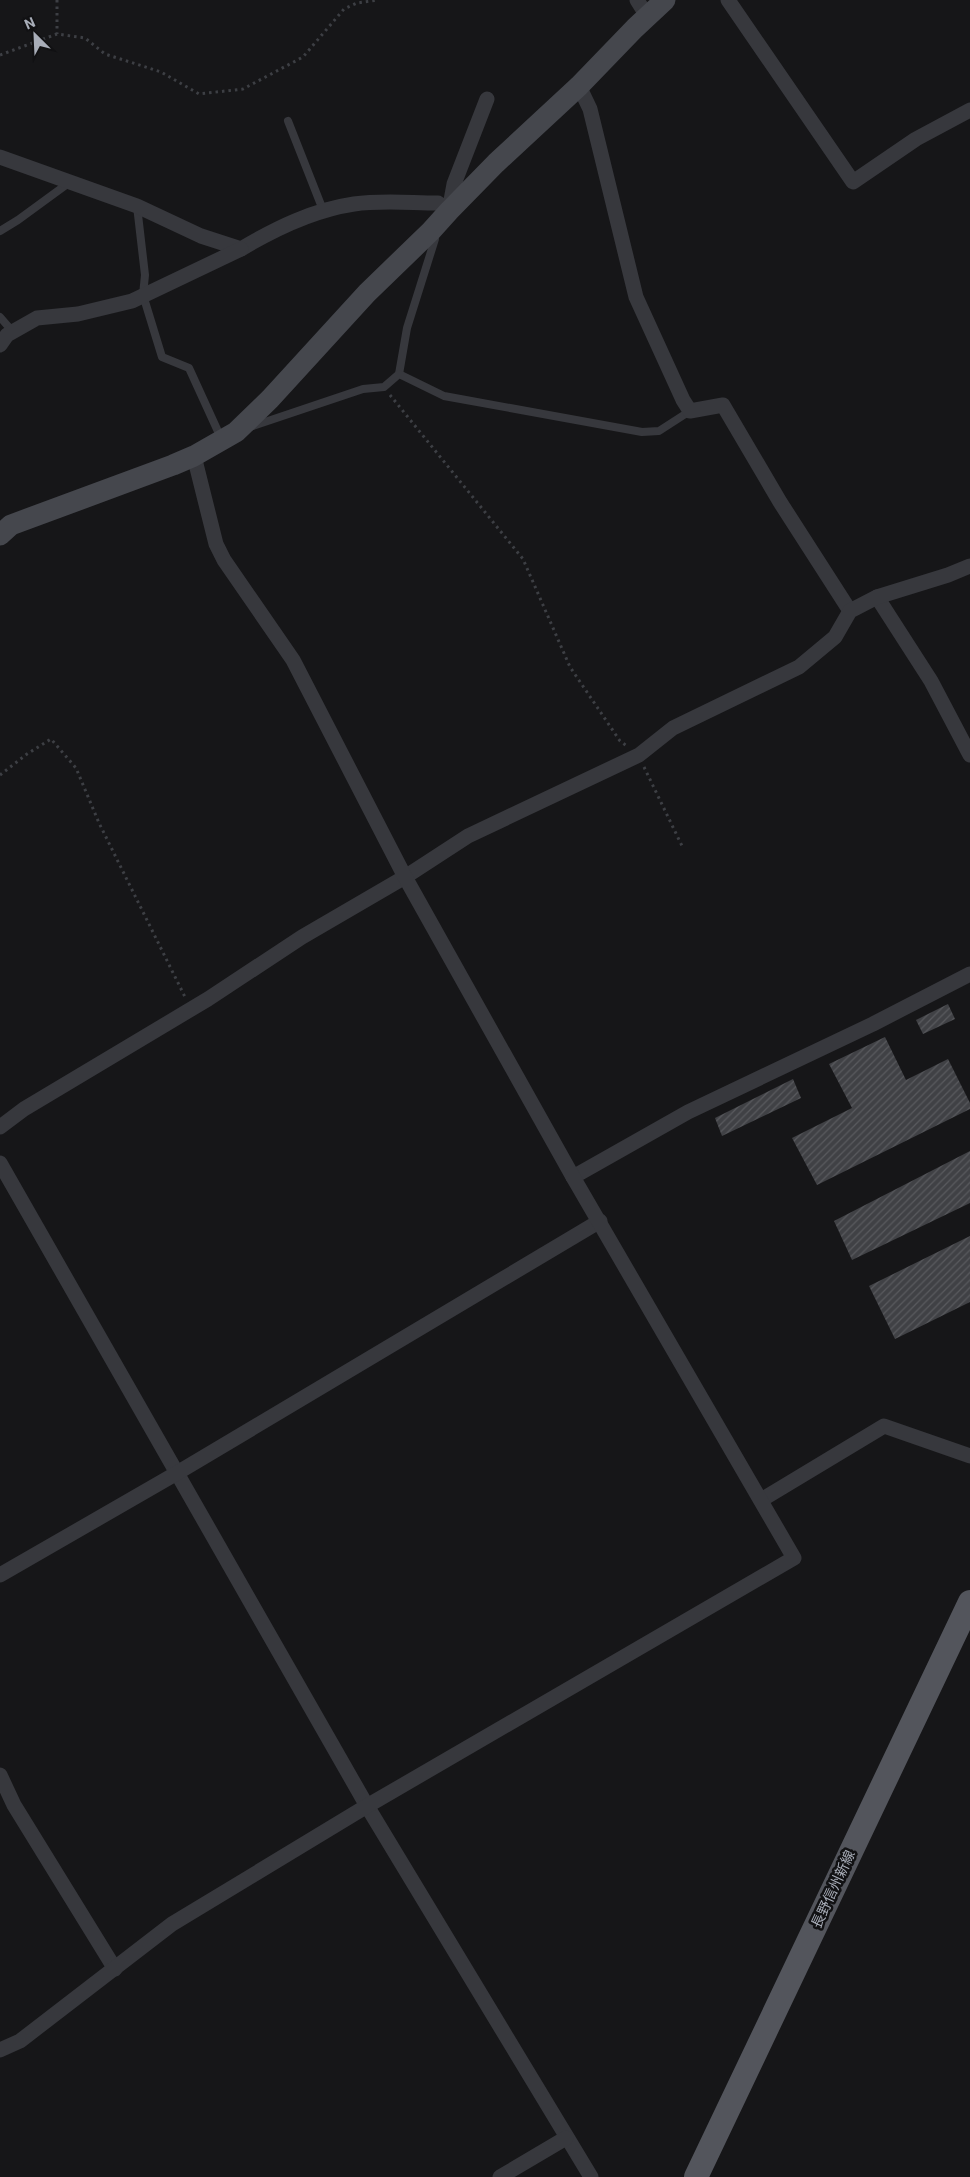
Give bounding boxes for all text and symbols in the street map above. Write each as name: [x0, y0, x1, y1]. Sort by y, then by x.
north arrow: [10, 10, 60, 60]
text: N: [22, 14, 37, 32]
street label: 長野信州新線: [808, 1848, 858, 1930]

